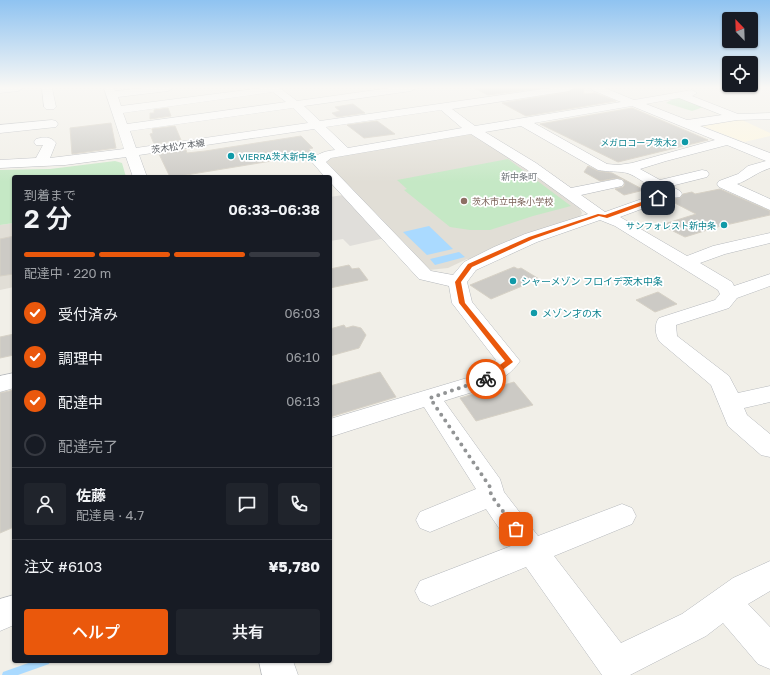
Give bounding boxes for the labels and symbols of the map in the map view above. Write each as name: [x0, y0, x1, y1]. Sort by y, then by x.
north arrow: [722, 12, 758, 48]
street label: 茨木松ケ本線: [150, 137, 206, 155]
place label: メガロコープ茨木2: [600, 137, 677, 148]
marker: メガロコープ茨木2: [680, 137, 690, 147]
marker: VIERRA茨木新中条: [226, 151, 236, 161]
place label: VIERRA茨木新中条: [239, 151, 317, 162]
district label: 新中条町: [501, 171, 537, 182]
pin: [641, 181, 675, 215]
marker: 茨木市立中条小学校: [459, 196, 469, 206]
place label: 茨木市立中条小学校: [472, 196, 553, 207]
place label: サンフォレスト新中条: [626, 220, 716, 231]
marker: サンフォレスト新中条: [719, 220, 729, 230]
place label: シャーメゾン フロイデ茨木中条: [521, 275, 663, 287]
marker: シャーメゾン フロイデ茨木中条: [508, 276, 518, 286]
place label: メゾン才の木: [542, 307, 602, 319]
marker: メゾン才の木: [529, 308, 539, 318]
courier: [466, 359, 506, 399]
pin: [499, 512, 533, 546]

